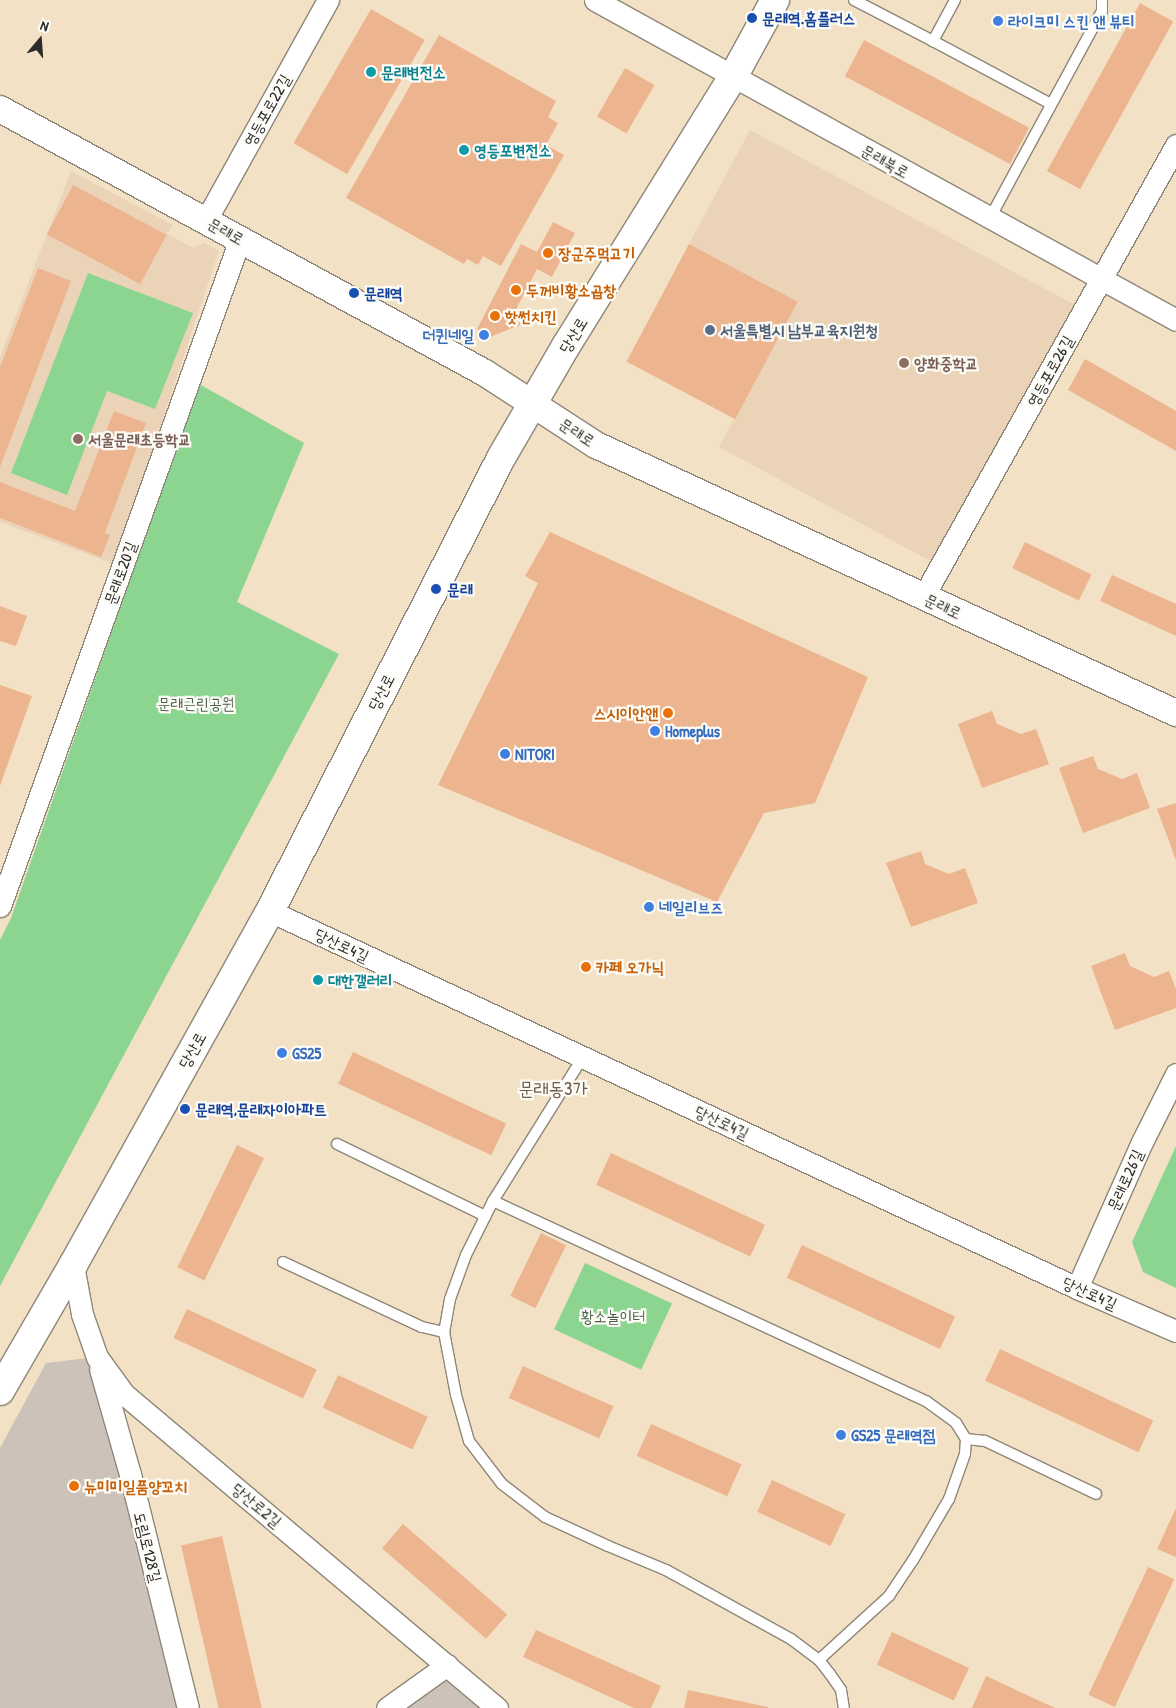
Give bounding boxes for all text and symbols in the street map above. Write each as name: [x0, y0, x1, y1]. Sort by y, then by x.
place label: 문래역.홈플러스: [762, 8, 856, 28]
place label: 라이크미 스킨 앤 뷰티: [1008, 11, 1135, 31]
marker: 문래역.홈플러스: [746, 12, 758, 24]
north arrow: [15, 15, 65, 65]
text: N: [38, 15, 51, 35]
marker: 라이크미 스킨 앤 뷰티: [992, 15, 1004, 27]
place label: 문래변전소: [381, 62, 445, 82]
marker: 문래변전소: [365, 66, 377, 78]
street label: 영등포로22길: [239, 71, 295, 149]
place label: 영등포변전소: [474, 140, 551, 160]
street label: 문래북로: [858, 140, 912, 182]
marker: 영등포변전소: [458, 144, 470, 156]
street label: 문래로: [204, 213, 248, 249]
place label: 장군주먹고기: [558, 243, 635, 263]
marker: 장군주먹고기: [542, 247, 554, 259]
place label: 두꺼비황소곱창: [526, 280, 616, 300]
place label: 문래역: [364, 283, 403, 303]
marker: 두꺼비황소곱창: [510, 284, 522, 296]
marker: 문래역: [348, 287, 360, 299]
place label: 핫썬치킨: [505, 306, 556, 326]
marker: 핫썬치킨: [489, 310, 501, 322]
street label: 당산로: [555, 314, 591, 356]
place label: 서울특별시 남부교육지원청: [720, 320, 878, 340]
marker: 서울특별시 남부교육지원청: [704, 324, 716, 336]
place label: 더퀸네일: [422, 325, 474, 345]
marker: 더퀸네일: [478, 329, 490, 341]
street label: 영등포로26길: [1023, 332, 1077, 410]
place label: 양화중학교: [914, 353, 978, 373]
marker: 양화중학교: [898, 357, 910, 369]
street label: 문래로: [556, 413, 598, 451]
place label: 서울문래초등학교: [88, 429, 191, 449]
marker: 서울문래초등학교: [72, 433, 84, 445]
street label: 문래로20길: [100, 539, 140, 607]
place label: 문래: [447, 579, 473, 599]
marker: 문래: [429, 582, 443, 596]
street label: 문래로: [921, 589, 965, 623]
street label: 당산로: [364, 670, 398, 714]
park label: 문래근린공원: [157, 693, 235, 713]
place label: 스시이안앤: [594, 703, 658, 723]
marker: 스시이안앤: [662, 707, 674, 719]
place label: Homeplus: [665, 721, 720, 741]
marker: Homeplus: [649, 725, 661, 737]
place label: NITORI: [515, 744, 555, 764]
marker: NITORI: [499, 748, 511, 760]
place label: 네일리브즈: [659, 897, 723, 917]
marker: 네일리브즈: [643, 901, 655, 913]
street label: 당산로4길: [312, 924, 372, 966]
place label: 카페 오가닉: [596, 957, 664, 977]
marker: 카페 오가닉: [580, 961, 592, 973]
place label: 대한갤러리: [328, 970, 392, 990]
marker: 대한갤러리: [312, 974, 324, 986]
street label: 당산로: [174, 1028, 210, 1072]
place label: GS25: [292, 1043, 321, 1063]
marker: GS25: [276, 1047, 288, 1059]
district label: 문래동3가: [518, 1078, 588, 1100]
place label: 문래역,문래자이아파트: [195, 1099, 327, 1119]
street label: 당산로4길: [692, 1101, 752, 1143]
marker: 문래역,문래자이아파트: [179, 1103, 191, 1115]
street label: 문래로26길: [1103, 1146, 1147, 1214]
street label: 당산로4길: [1060, 1273, 1120, 1313]
park label: 황소놀이터: [581, 1306, 645, 1326]
place label: GS25 문래역점: [851, 1425, 935, 1445]
marker: GS25 문래역점: [835, 1429, 847, 1441]
place label: 뉴미미일품양꼬치: [84, 1476, 187, 1496]
street label: 당산로2길: [228, 1479, 286, 1531]
marker: 뉴미미일품양꼬치: [68, 1480, 80, 1492]
street label: 도림로128길: [130, 1510, 166, 1584]

